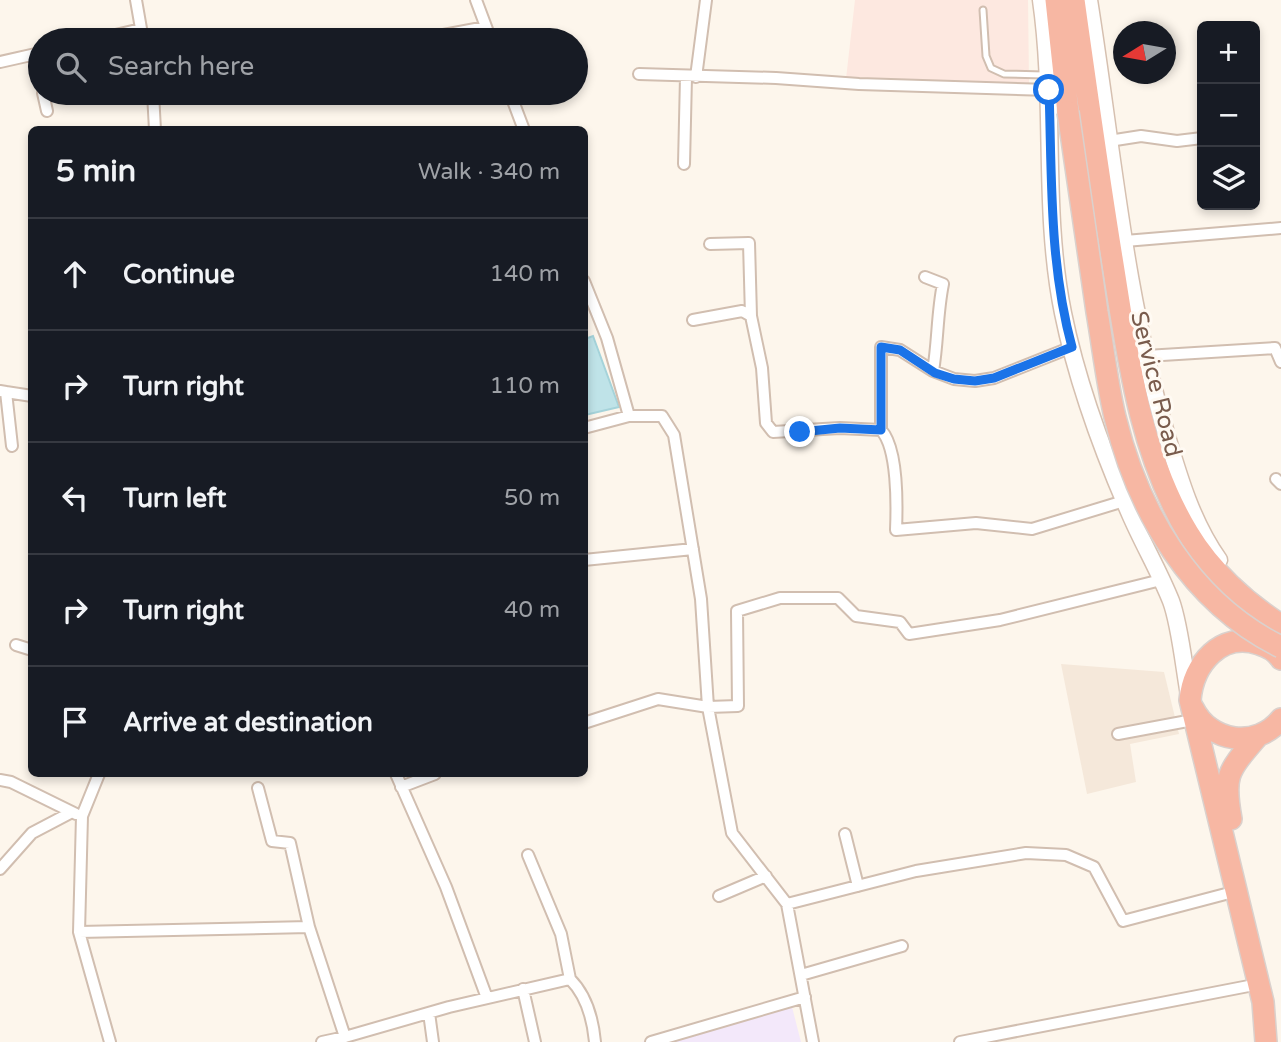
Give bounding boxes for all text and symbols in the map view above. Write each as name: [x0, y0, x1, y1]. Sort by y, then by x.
north arrow: [1113, 21, 1176, 84]
map controls: [1197, 21, 1260, 210]
button: +: [1197, 21, 1260, 84]
search box: [28, 28, 588, 105]
icon: search: [52, 48, 90, 86]
text: Search here: [108, 51, 254, 82]
route start: [1033, 74, 1064, 105]
button: −: [1197, 84, 1260, 147]
button: layers: [1197, 147, 1260, 210]
text: 5 min: [56, 153, 136, 190]
text: Walk · 340 m: [418, 158, 560, 186]
icon: ahead: [56, 255, 94, 293]
text: Continue: [123, 259, 235, 290]
text: 140 m: [490, 260, 560, 288]
street label: Service Road: [1124, 308, 1188, 460]
icon: right: [56, 367, 94, 405]
text: Turn right: [123, 371, 244, 402]
text: 110 m: [490, 372, 560, 400]
route end: [784, 416, 815, 447]
icon: left: [56, 479, 94, 517]
text: Turn left: [123, 483, 226, 514]
text: 50 m: [504, 484, 560, 512]
icon: right: [56, 591, 94, 629]
text: Turn right: [123, 595, 244, 626]
text: 40 m: [504, 596, 560, 624]
icon: arrive: [56, 703, 94, 741]
text: Arrive at destination: [123, 707, 373, 738]

